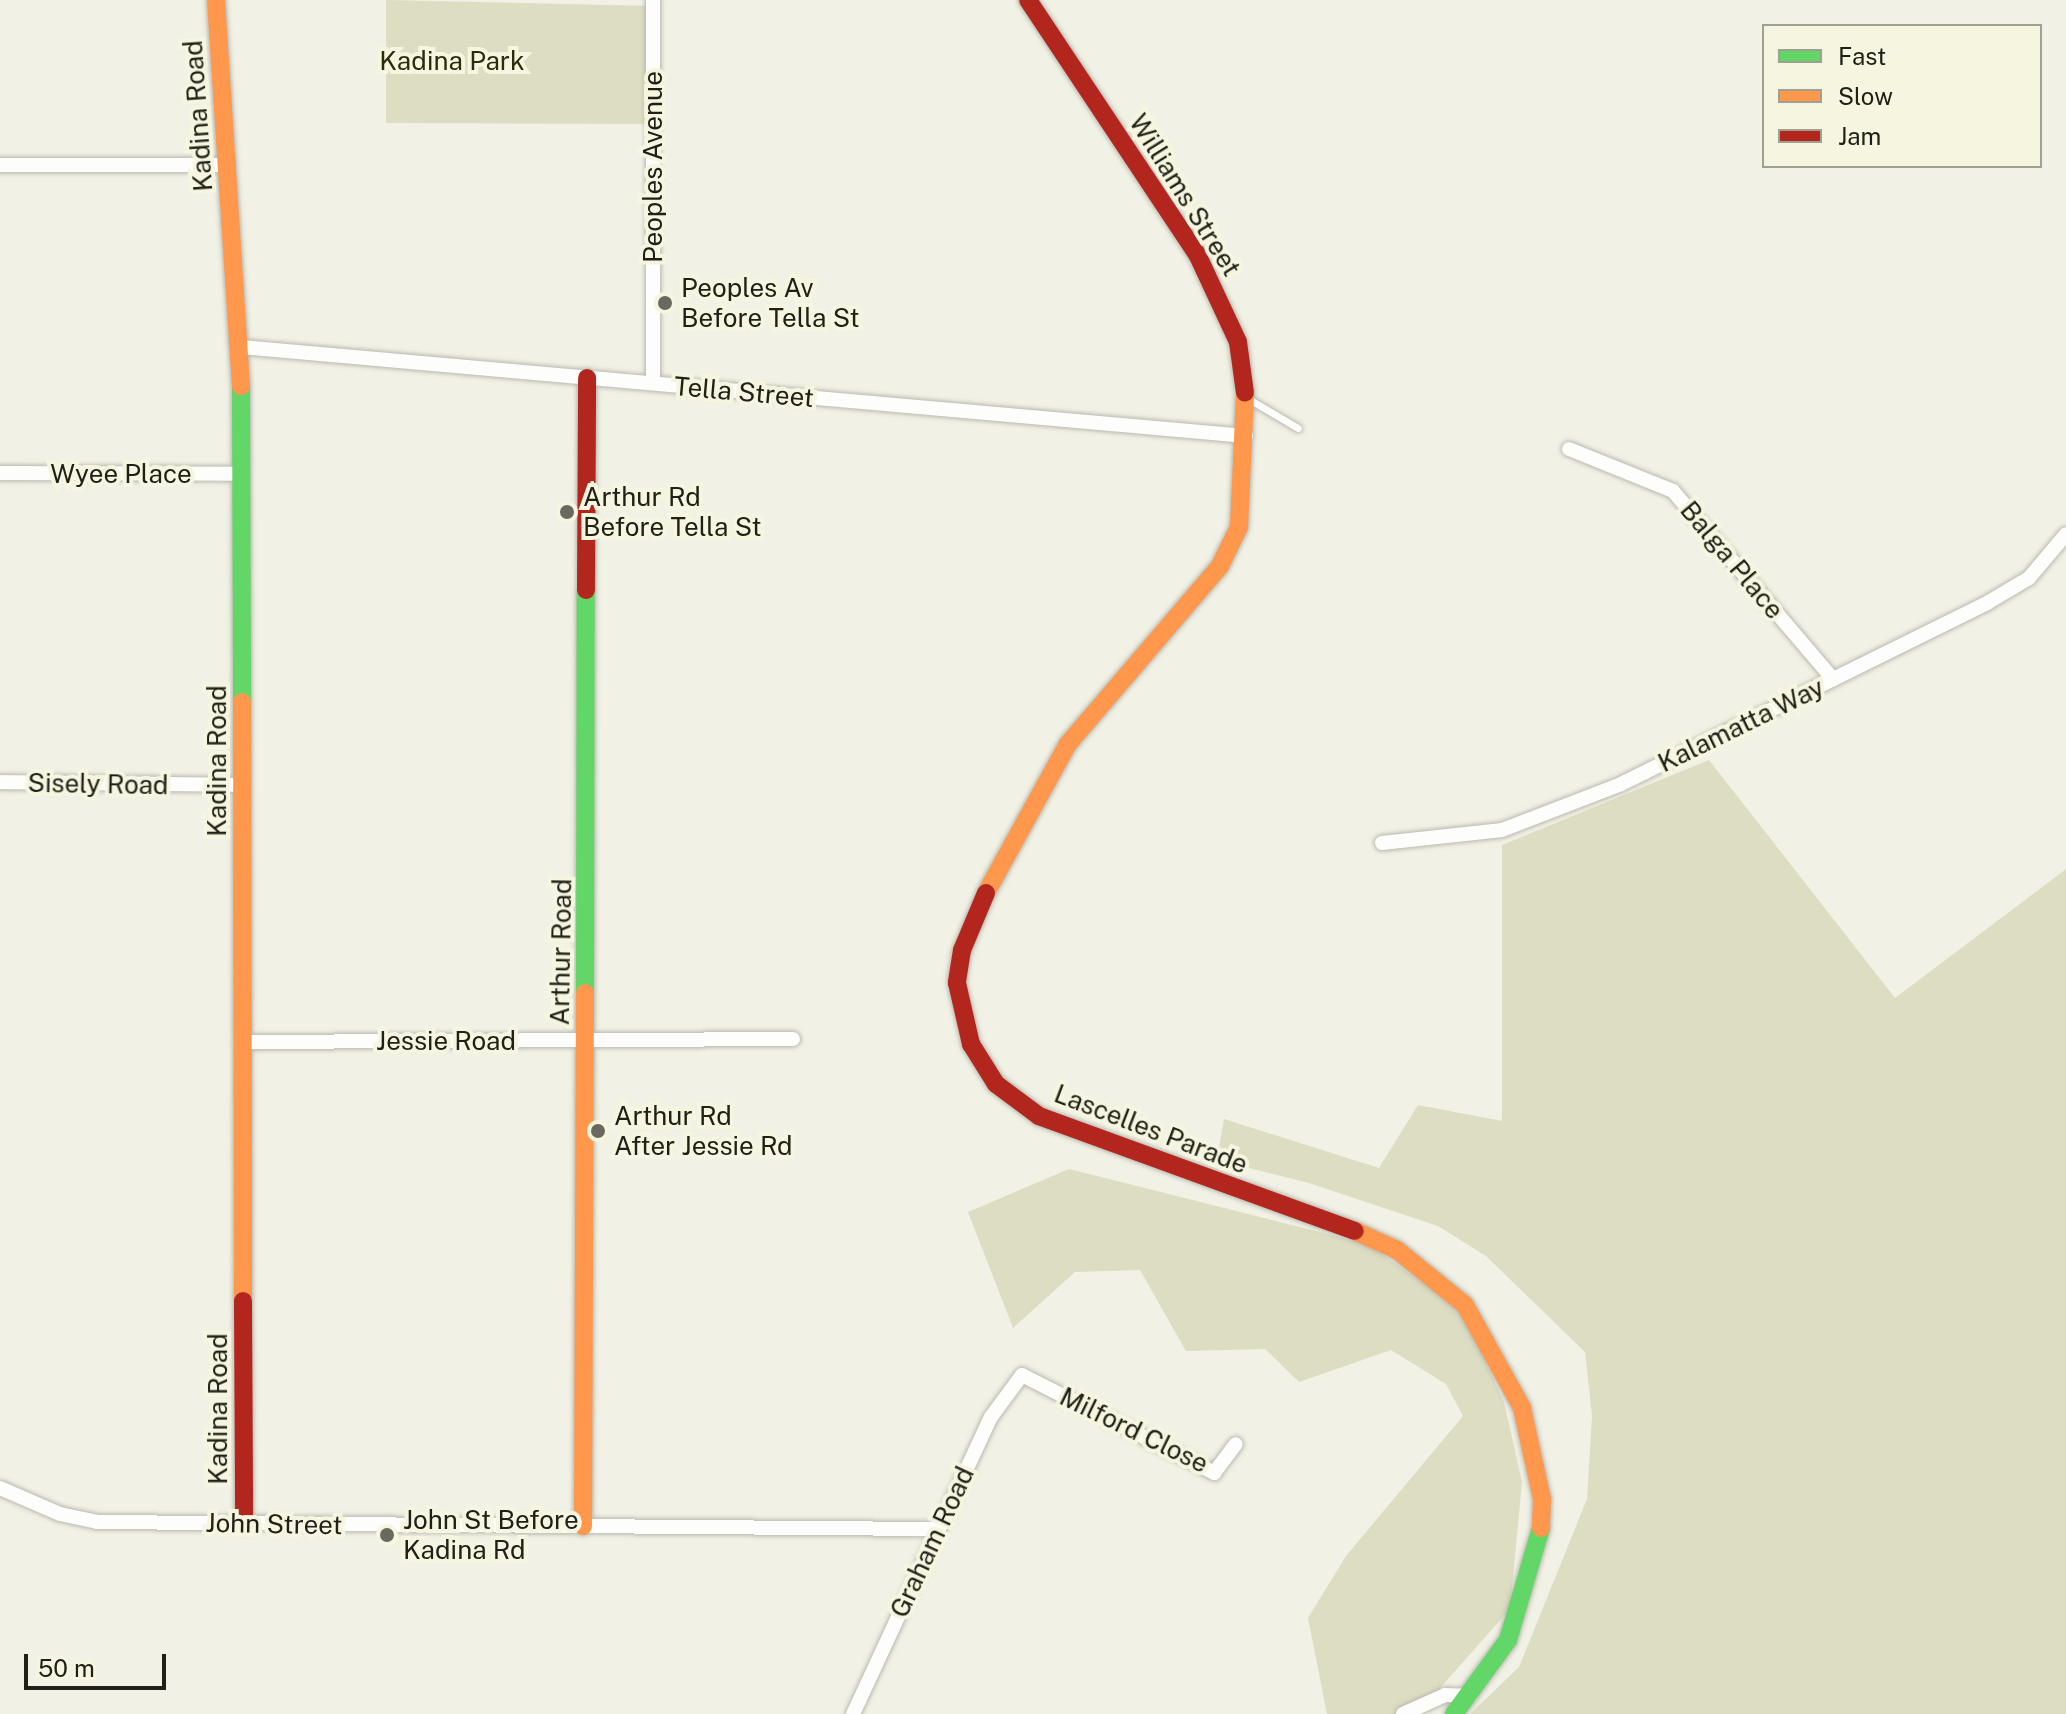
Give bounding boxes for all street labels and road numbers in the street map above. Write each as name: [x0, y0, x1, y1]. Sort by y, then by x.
street label: Kadina Road: [177, 39, 219, 193]
street label: Peoples Avenue: [637, 71, 669, 263]
street label: Williams Street: [1123, 108, 1247, 282]
street label: Tella Street: [673, 370, 815, 414]
street label: Wyee Place: [50, 458, 192, 490]
street label: Balga Place: [1674, 495, 1790, 625]
street label: Kalamatta Way: [1653, 671, 1829, 779]
street label: Kadina Road: [201, 685, 233, 837]
street label: Sisely Road: [27, 767, 169, 801]
street label: Arthur Road: [544, 878, 578, 1026]
street label: Jessie Road: [376, 1025, 516, 1057]
street label: Lascelles Parade: [1050, 1078, 1252, 1180]
street label: Kadina Road: [202, 1333, 234, 1485]
street label: Milford Close: [1055, 1381, 1213, 1479]
street label: Graham Road: [883, 1462, 981, 1622]
street label: John Street: [205, 1507, 343, 1541]

